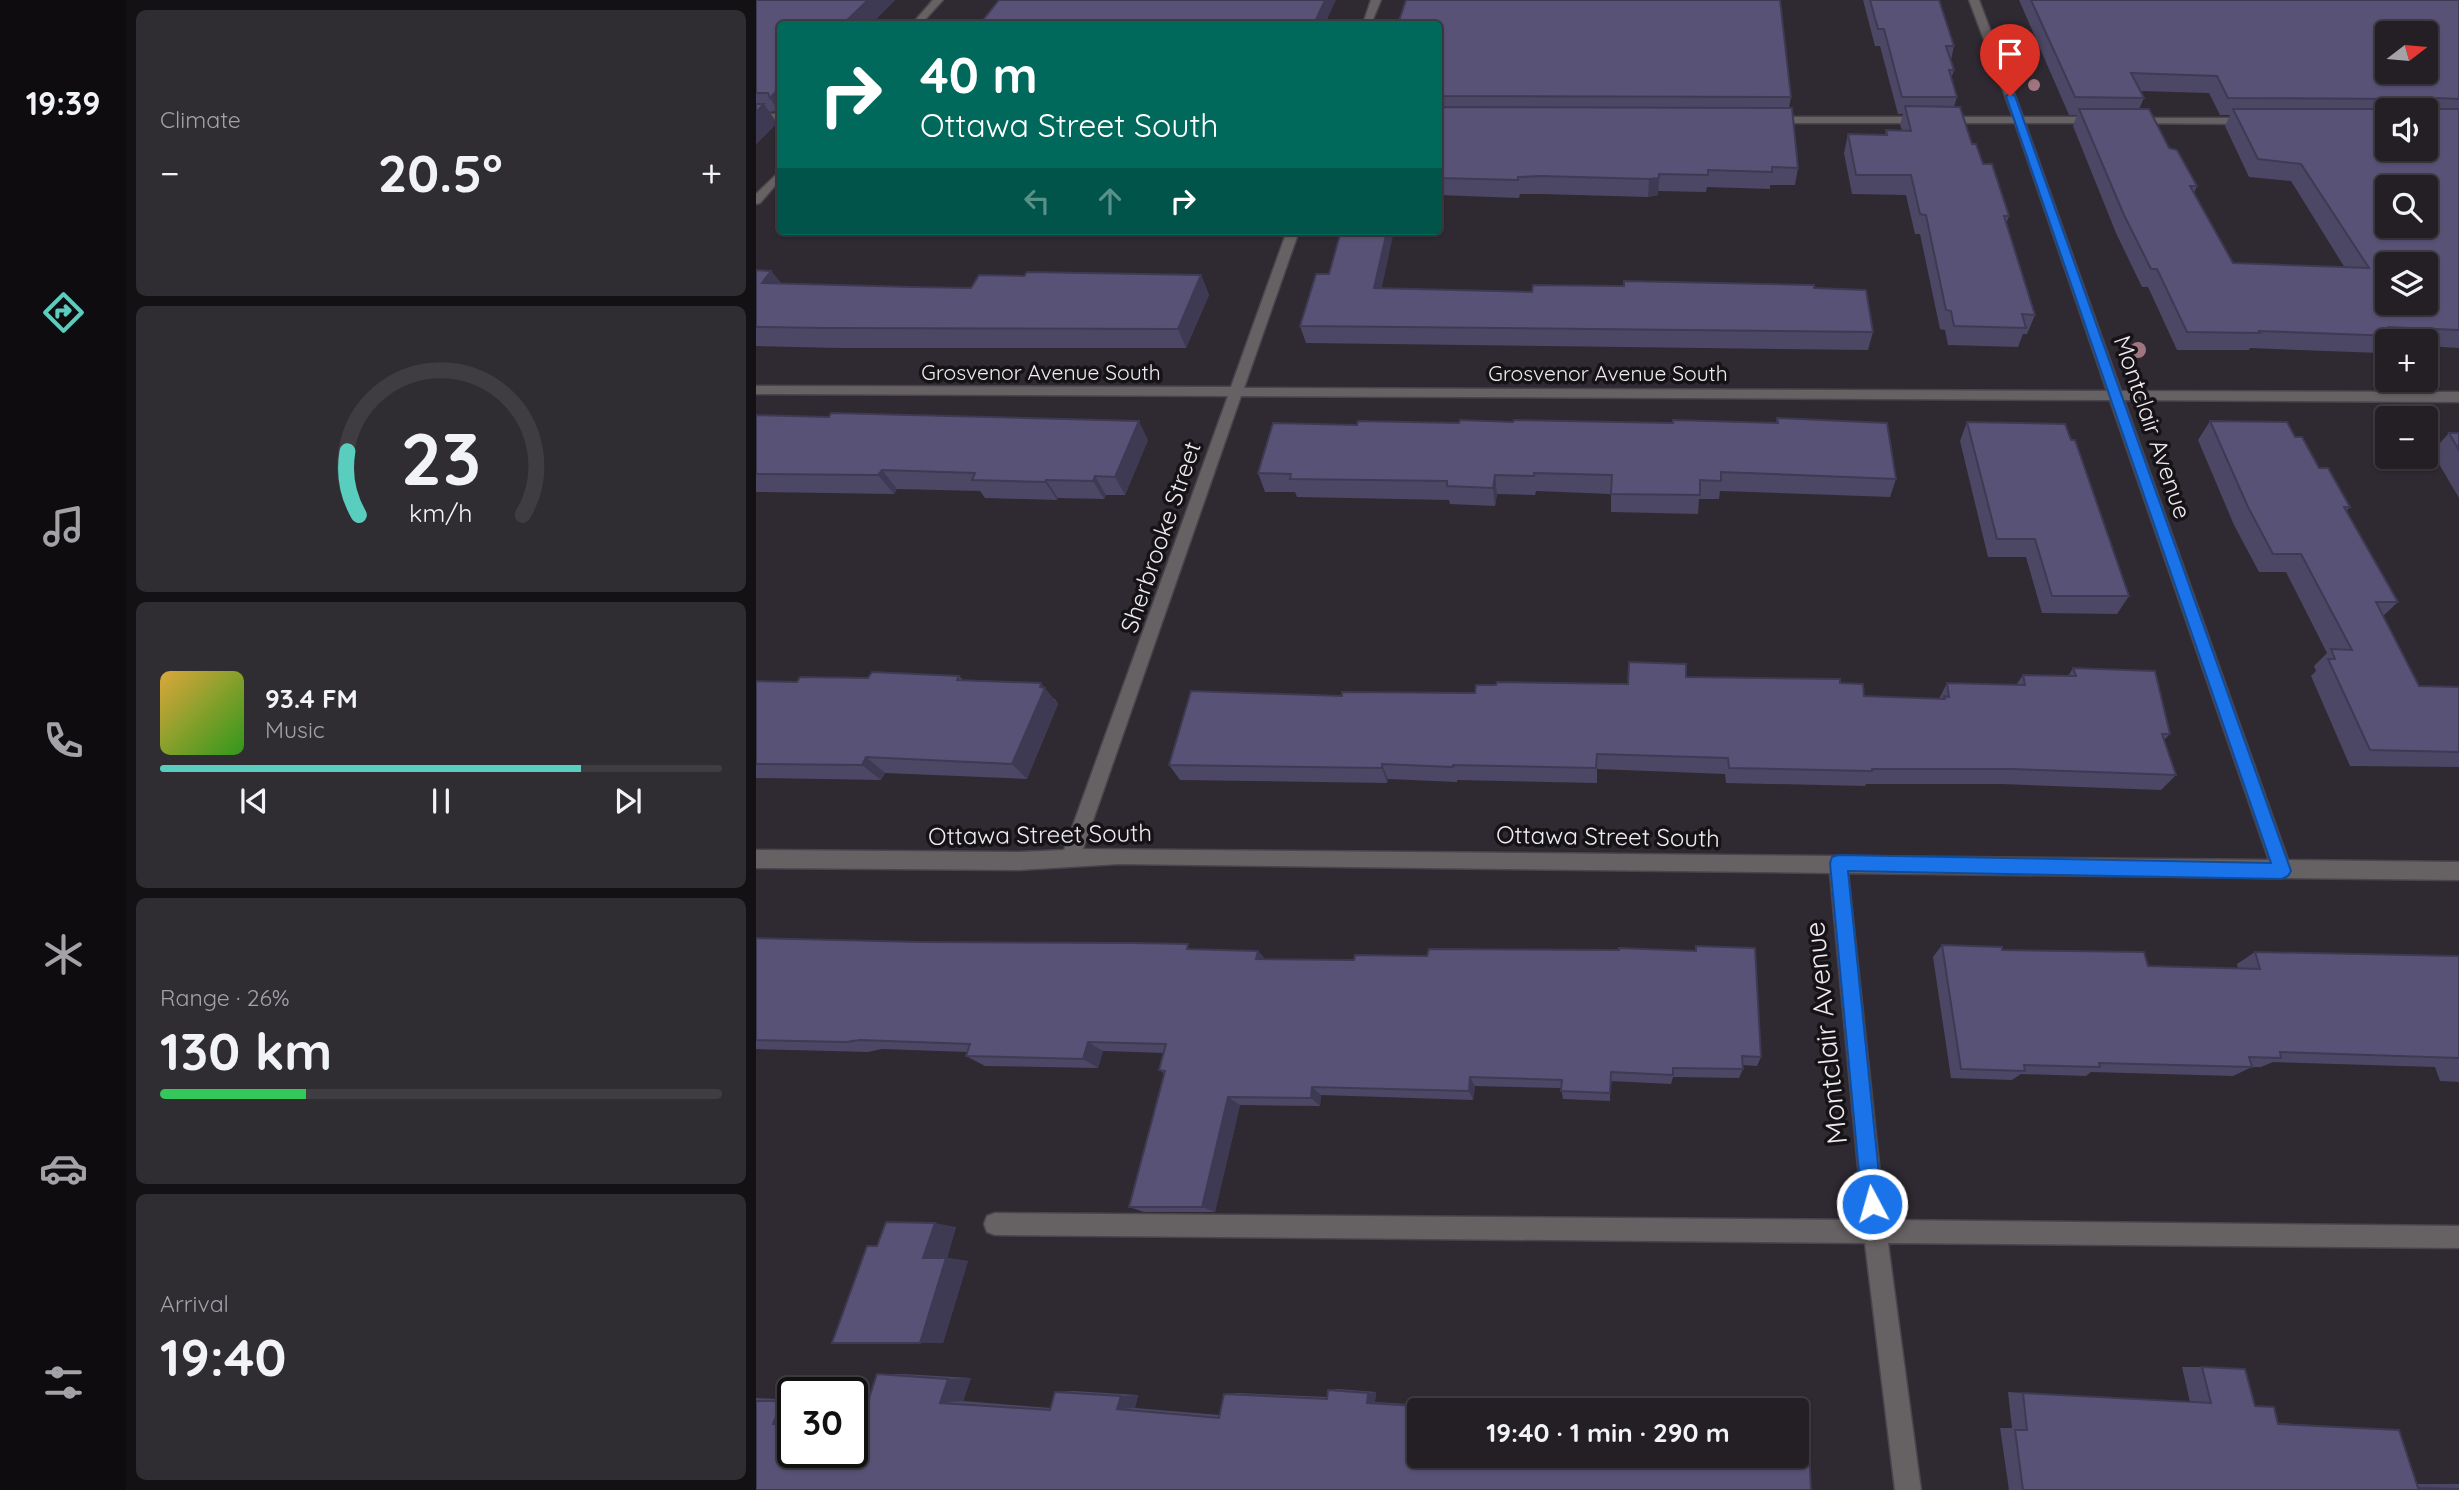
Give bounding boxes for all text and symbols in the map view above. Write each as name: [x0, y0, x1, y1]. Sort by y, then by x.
north arrow: [2375, 21, 2438, 84]
map controls: [2375, 21, 2438, 469]
pin: [1980, 24, 2040, 96]
icon: arrive: [1991, 35, 2029, 73]
text: 40 m: [920, 44, 1038, 105]
icon: right: [805, 49, 896, 140]
text: 19:39: [26, 83, 100, 123]
button: sound: [2375, 98, 2438, 161]
text: Climate: [160, 105, 241, 134]
text: Ottawa Street South: [920, 105, 1218, 145]
text: 20.5°: [378, 140, 503, 205]
text: −: [160, 149, 180, 197]
text: +: [701, 149, 722, 197]
button: search: [2375, 175, 2438, 238]
icon: left: [1018, 182, 1056, 220]
icon: ahead: [1091, 182, 1129, 220]
icon: right: [1164, 182, 1202, 220]
button: layers: [2375, 252, 2438, 315]
icon: directions: [39, 288, 88, 337]
button: +: [2375, 329, 2438, 392]
street label: Montclair Avenue: [2108, 331, 2198, 523]
street label: Grosvenor Avenue South: [921, 359, 1161, 385]
street label: Grosvenor Avenue South: [1488, 360, 1728, 386]
button: −: [2375, 406, 2438, 469]
text: 23: [401, 412, 481, 503]
street label: Sherbrooke Street: [1113, 437, 1207, 637]
text: km/h: [409, 497, 473, 528]
icon: music: [39, 502, 88, 551]
text: 93.4 FM: [265, 682, 358, 715]
text: Music: [265, 715, 325, 744]
icon: phone: [39, 716, 88, 765]
icon: previous: [235, 782, 273, 820]
icon: pause: [422, 782, 460, 820]
icon: next: [609, 782, 647, 820]
street label: Ottawa Street South: [928, 817, 1152, 851]
street label: Ottawa Street South: [1496, 819, 1720, 853]
street label: Montclair Avenue: [1796, 920, 1854, 1146]
icon: climate: [39, 930, 88, 979]
text: Range · 26%: [160, 983, 290, 1012]
text: 130 km: [160, 1018, 332, 1083]
icon: car: [39, 1144, 88, 1193]
position arrow: [1835, 1167, 1909, 1241]
text: Arrival: [160, 1289, 229, 1318]
text: 19:40: [160, 1324, 286, 1389]
icon: filters: [39, 1358, 88, 1407]
speed limit sign: 30: [777, 1377, 868, 1468]
text: 19:40 · 1 min · 290 m: [1486, 1416, 1730, 1449]

